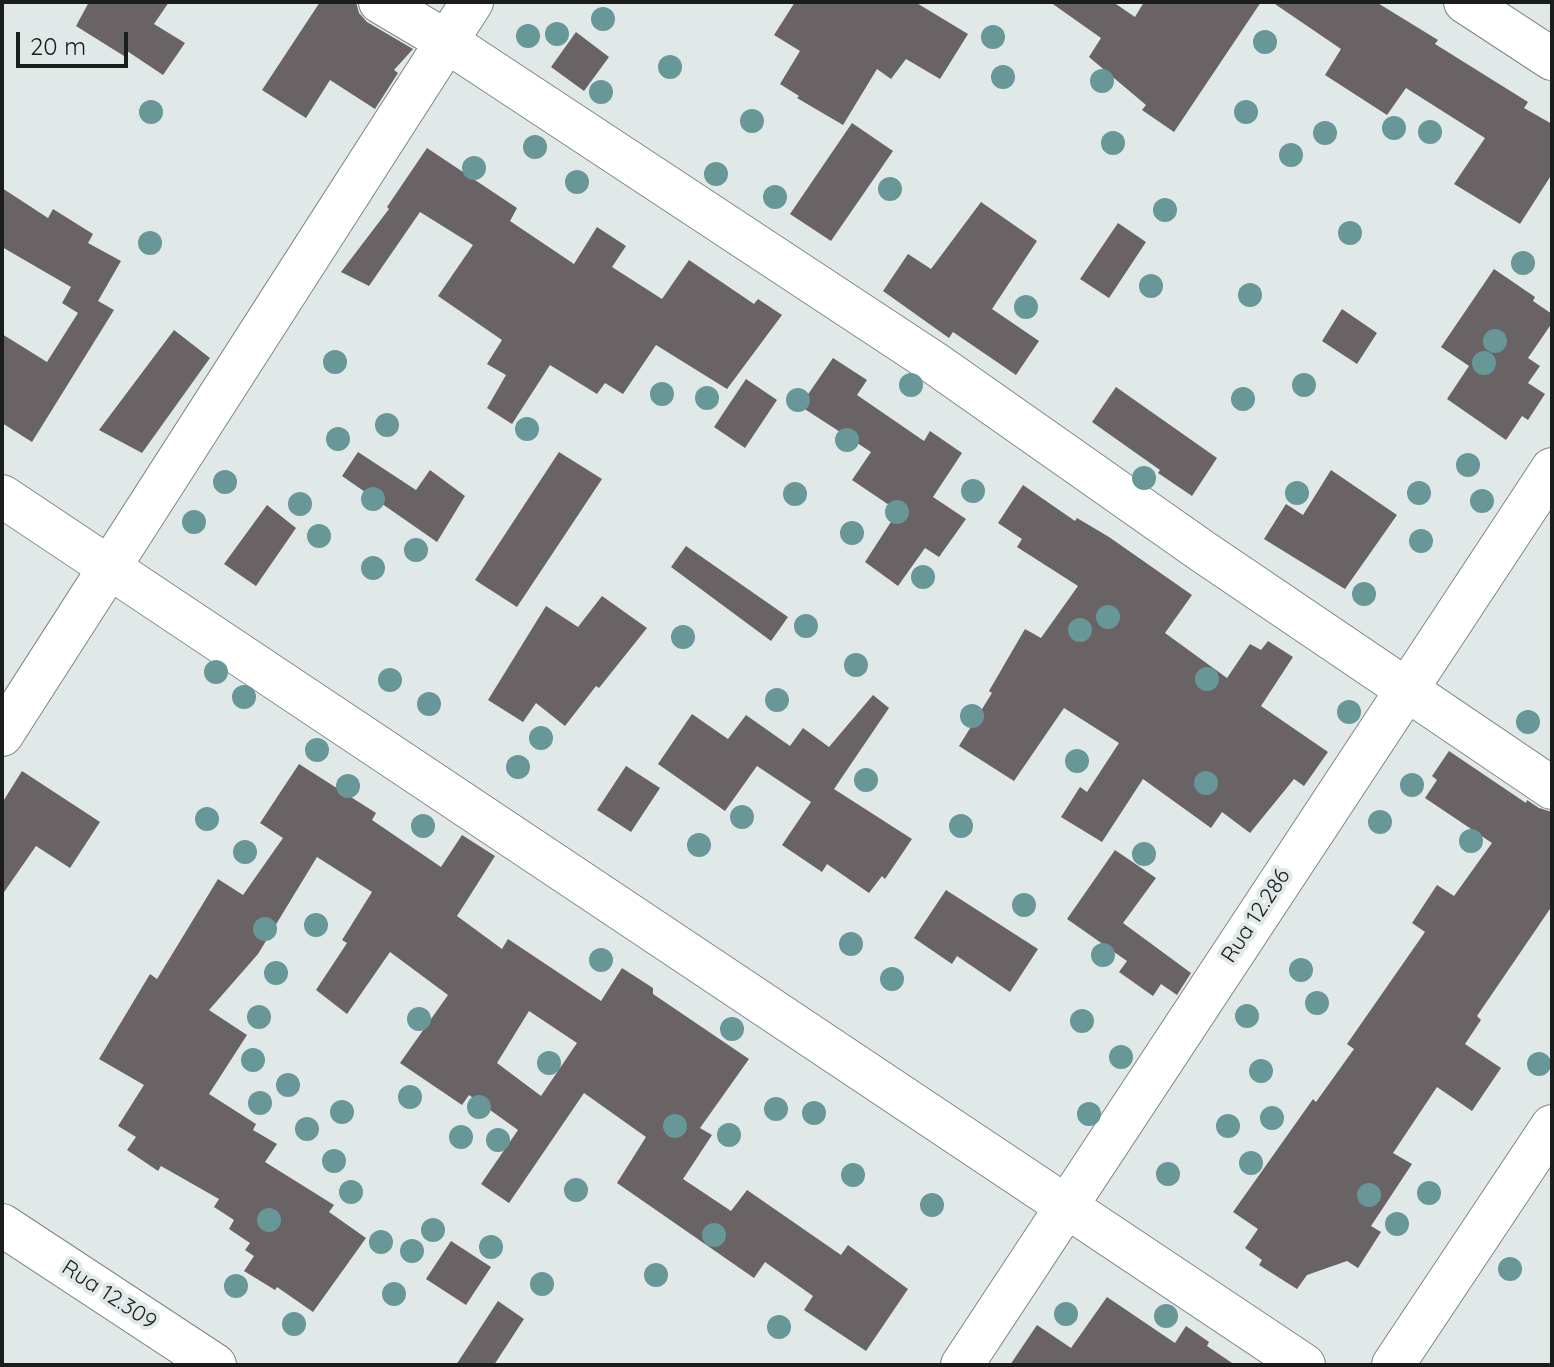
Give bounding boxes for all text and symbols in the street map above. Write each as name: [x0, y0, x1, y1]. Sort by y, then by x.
scale bar: [20, 16, 132, 66]
text: 20 m: [30, 31, 86, 61]
street label: Rua 12.286: [1216, 864, 1296, 968]
street label: Rua 12.309: [57, 1255, 161, 1335]

